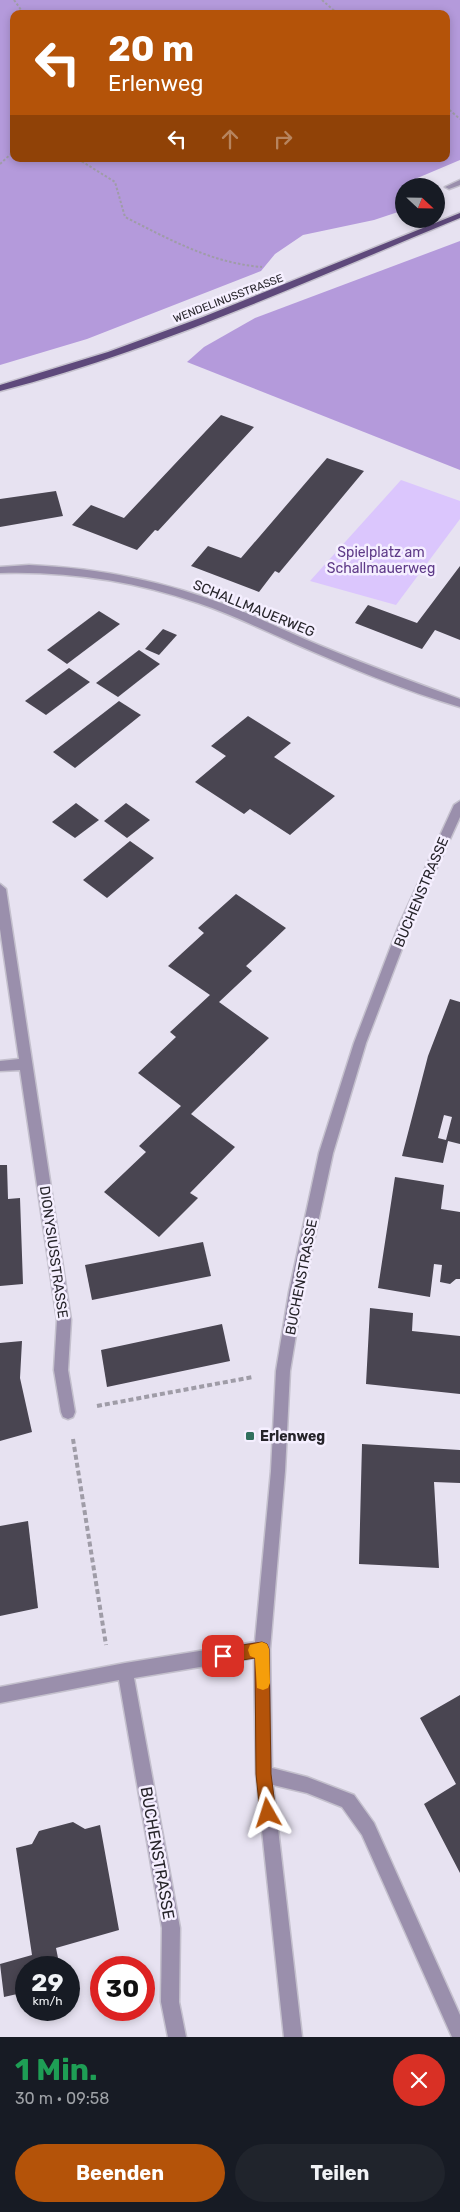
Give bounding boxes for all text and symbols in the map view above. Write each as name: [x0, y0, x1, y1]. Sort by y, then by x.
text: 20 m: [108, 28, 194, 70]
icon: left: [25, 30, 90, 95]
text: Erlenweg: [108, 70, 203, 97]
icon: left: [163, 125, 191, 153]
icon: ahead: [216, 125, 244, 153]
icon: right: [269, 125, 297, 153]
north arrow: [395, 178, 445, 228]
map controls: [395, 178, 445, 228]
street label: WENDELINUSSTRASSE: [171, 271, 285, 325]
park label: Spielplatz am Schallmauerweg: [327, 544, 435, 577]
street label: SCHALLMAUERWEG: [190, 576, 317, 641]
street label: BUCHENSTRASSE: [391, 835, 452, 950]
street label: DIONYSIUSSTRASSE: [36, 1185, 71, 1319]
street label: BUCHENSTRASSE: [282, 1218, 321, 1336]
place label: Erlenweg: [260, 1428, 325, 1445]
marker: Erlenweg: [244, 1430, 256, 1442]
pin: [202, 1635, 244, 1677]
icon: arrive: [209, 1642, 237, 1670]
street label: BUCHENSTRASSE: [136, 1785, 179, 1921]
position arrow: [241, 1786, 293, 1838]
speed limit sign: 30: [90, 1956, 155, 2021]
text: 29: [31, 1968, 64, 1997]
text: km/h: [33, 1994, 62, 2008]
text: 1 Min.: [15, 2052, 98, 2088]
button: close: [393, 2054, 445, 2106]
text: 30 m · 09:58: [15, 2089, 109, 2108]
button: Beenden: [15, 2144, 225, 2202]
button: Teilen: [235, 2144, 445, 2202]

